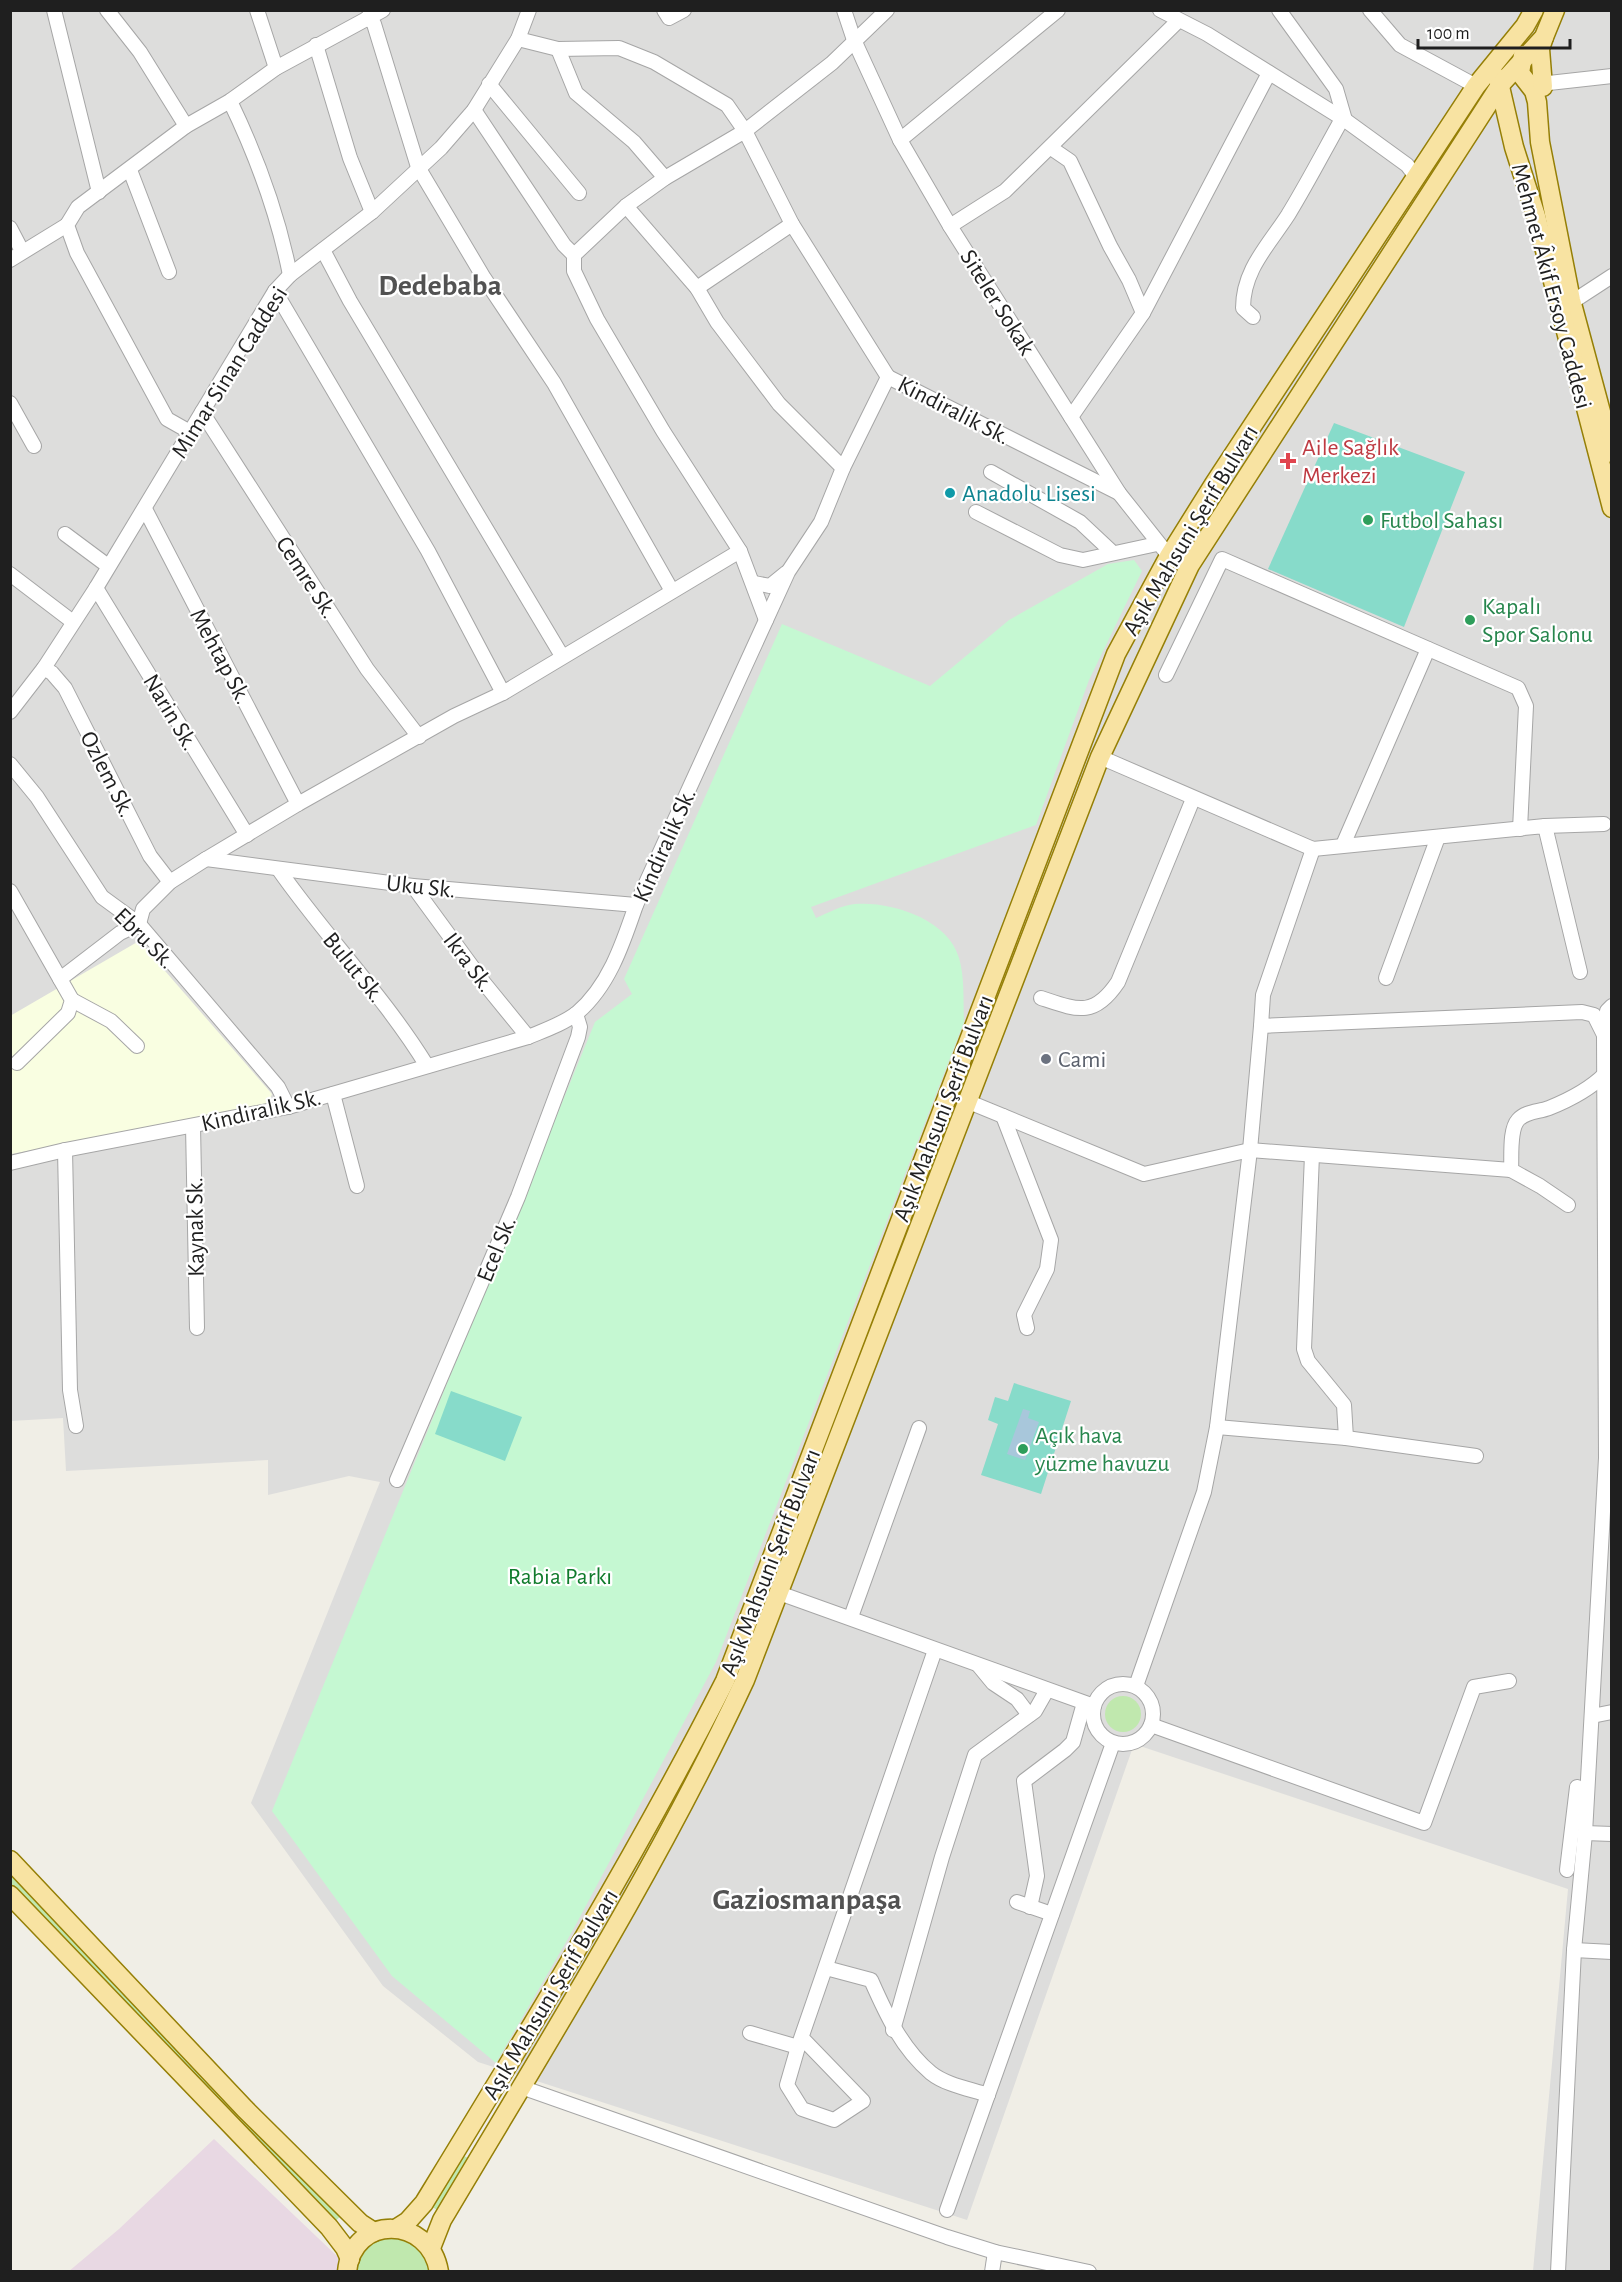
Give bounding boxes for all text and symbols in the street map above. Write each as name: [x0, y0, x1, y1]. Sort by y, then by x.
scale bar: [1418, 12, 1570, 50]
text: 100 m: [1427, 25, 1470, 43]
street label: Mehmet Âkif Ersoy Caddesi: [1507, 160, 1597, 412]
street label: Siteler Sokak: [955, 246, 1039, 360]
district label: Dedebaba: [378, 271, 502, 301]
street label: Mimar Sinan Caddesi: [167, 282, 292, 463]
street label: Kindiralik Sk.: [894, 372, 1013, 449]
street label: Aşık Mahsuni Şerif Bulvarı: [1119, 421, 1263, 640]
place label: Aile Sağlık Merkezi: [1302, 436, 1399, 488]
marker: Aile Sağlık Merkezi: [1279, 452, 1297, 470]
place label: Anadolu Lisesi: [962, 482, 1096, 506]
marker: Anadolu Lisesi: [943, 486, 957, 500]
place label: Futbol Sahası: [1380, 509, 1503, 533]
marker: Futbol Sahası: [1361, 513, 1375, 527]
street label: Cemre Sk.: [271, 532, 341, 623]
place label: Kapalı Spor Salonu: [1482, 595, 1593, 647]
street label: Mehtap Sk.: [185, 605, 255, 708]
marker: Kapalı Spor Salonu: [1463, 613, 1477, 627]
street label: Narin Sk.: [138, 670, 202, 755]
street label: Ozlem Sk.: [75, 728, 139, 821]
street label: Kindiralik Sk.: [629, 785, 701, 906]
street label: Uku Sk.: [385, 871, 457, 903]
street label: Ebru Sk.: [109, 904, 179, 974]
street label: Bulut Sk.: [318, 928, 388, 1007]
street label: Ikra Sk.: [438, 928, 498, 997]
street label: Aşık Mahsuni Şerif Bulvarı: [890, 992, 998, 1225]
place label: Cami: [1058, 1048, 1106, 1072]
marker: Cami: [1039, 1052, 1053, 1066]
street label: Kindiralik Sk.: [199, 1086, 324, 1136]
street label: Kaynak Sk.: [183, 1177, 209, 1277]
street label: Ecel Sk.: [473, 1213, 521, 1286]
place label: Açık hava yüzme havuzu: [1034, 1424, 1169, 1476]
marker: Açık hava yüzme havuzu: [1016, 1442, 1030, 1456]
street label: Aşık Mahsuni Şerif Bulvarı: [717, 1446, 825, 1679]
park label: Rabia Parkı: [508, 1565, 612, 1589]
street label: Aşık Mahsuni Şerif Bulvarı: [479, 1885, 623, 2104]
district label: Gaziosmanpaşa: [712, 1885, 902, 1915]

